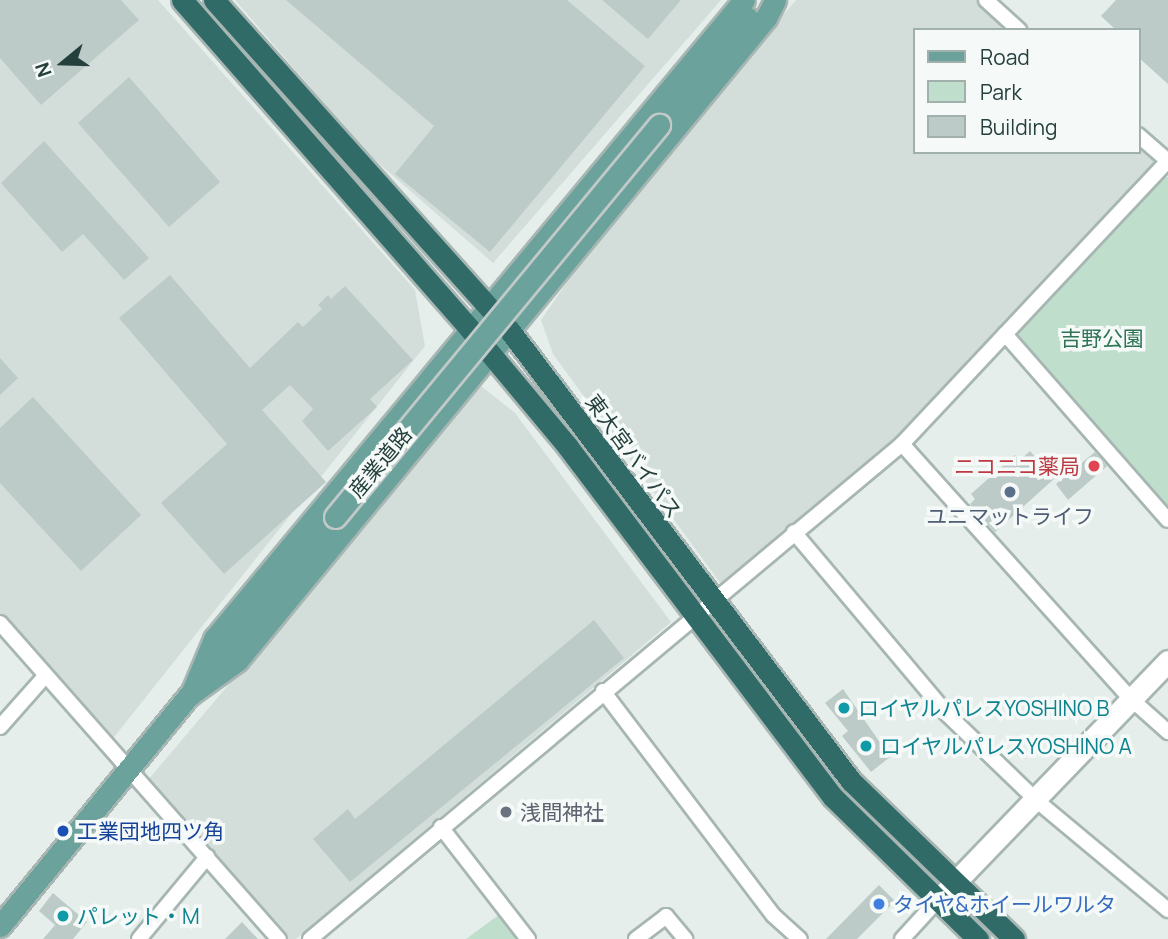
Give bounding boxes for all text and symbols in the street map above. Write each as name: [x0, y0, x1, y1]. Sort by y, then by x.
north arrow: [28, 28, 98, 98]
legend: [912, 28, 1140, 154]
text: Road: [980, 43, 1030, 71]
text: N: [29, 59, 58, 81]
text: Park: [980, 78, 1022, 106]
text: Building: [980, 113, 1057, 141]
park label: 吉野公園: [1060, 325, 1144, 351]
street label: 東大宮バイパス: [581, 389, 687, 523]
street label: 産業道路: [343, 422, 417, 502]
place label: ニコニコ薬局: [954, 453, 1080, 479]
marker: ニコニコ薬局: [1086, 458, 1102, 474]
marker: ユニマットライフ: [1002, 484, 1018, 500]
place label: ユニマットライフ: [926, 503, 1094, 529]
place label: ロイヤルパレスYOSHINO B: [858, 695, 1110, 721]
marker: ロイヤルパレスYOSHINO B: [836, 700, 852, 716]
place label: ロイヤルパレスYOSHINO A: [880, 733, 1132, 759]
marker: ロイヤルパレスYOSHINO A: [858, 738, 874, 754]
place label: 浅間神社: [520, 799, 604, 825]
marker: 浅間神社: [498, 804, 514, 820]
place label: 工業団地四ツ角: [77, 818, 224, 844]
marker: 工業団地四ツ角: [55, 823, 71, 839]
place label: タイヤ&ホイールワルタ: [893, 891, 1117, 917]
marker: タイヤ&ホイールワルタ: [871, 896, 887, 912]
place label: パレット・M: [77, 903, 200, 929]
marker: パレット・M: [55, 908, 71, 924]

